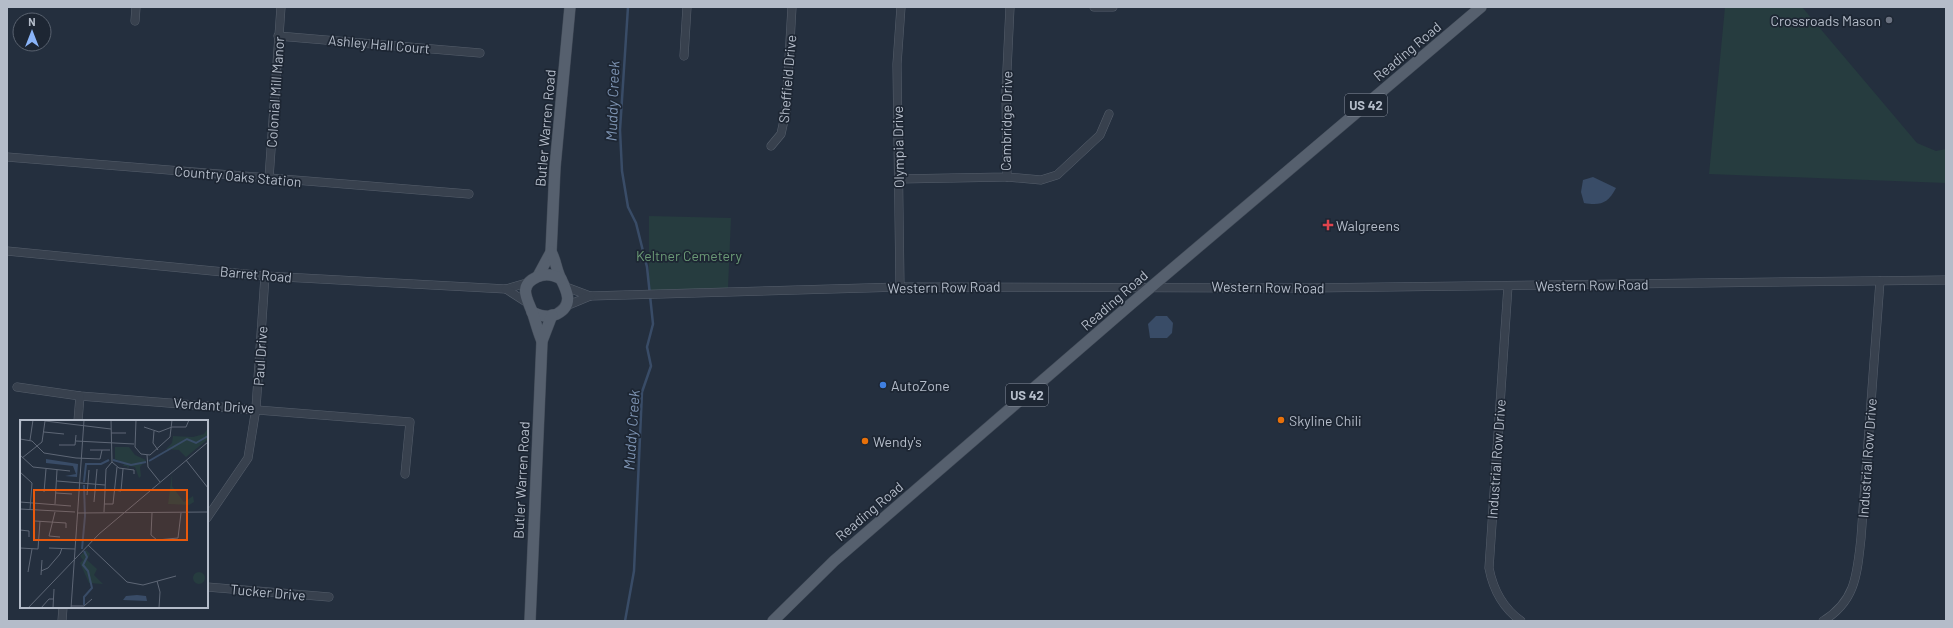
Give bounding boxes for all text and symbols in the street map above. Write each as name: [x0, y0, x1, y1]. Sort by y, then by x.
north arrow: [12, 12, 52, 52]
place label: Crossroads Mason: [1771, 12, 1881, 29]
text: N: [28, 15, 36, 28]
marker: Crossroads Mason: [1884, 15, 1894, 25]
street label: Reading Road: [1370, 18, 1444, 84]
street label: Ashley Hall Court: [327, 31, 431, 57]
street label: Sheffield Drive: [775, 34, 799, 124]
street label: Colonial Mill Manor: [263, 36, 287, 148]
water label: Muddy Creek: [602, 60, 622, 142]
street label: Butler Warren Road: [531, 69, 559, 187]
street label: Cambridge Drive: [997, 71, 1015, 171]
road number: US 42: [1345, 94, 1387, 116]
street label: Olympia Drive: [889, 106, 907, 188]
street label: Country Oaks Station: [174, 162, 302, 190]
place label: Walgreens: [1336, 217, 1400, 234]
marker: Walgreens: [1323, 220, 1333, 230]
park label: Keltner Cemetery: [636, 247, 743, 264]
street label: Barret Road: [219, 262, 293, 286]
street label: Reading Road: [1077, 266, 1151, 334]
street label: Western Row Road: [1535, 276, 1649, 294]
street label: Western Row Road: [887, 278, 1001, 296]
street label: Western Row Road: [1211, 278, 1325, 296]
street label: Paul Drive: [249, 325, 271, 387]
place label: AutoZone: [891, 377, 950, 394]
marker: AutoZone: [878, 380, 888, 390]
road number: US 42: [1006, 384, 1048, 406]
water label: Muddy Creek: [619, 388, 643, 471]
street label: Verdant Drive: [173, 394, 255, 416]
street label: Industrial Row Drive: [1854, 398, 1880, 518]
street label: Industrial Row Drive: [1483, 399, 1509, 519]
place label: Skyline Chili: [1289, 412, 1362, 429]
marker: Skyline Chili: [1276, 415, 1286, 425]
inset map: [20, 420, 208, 608]
street label: Butler Warren Road: [509, 421, 533, 539]
place label: Wendy's: [873, 433, 922, 450]
marker: Wendy's: [860, 436, 870, 446]
street label: Reading Road: [832, 478, 906, 544]
street label: Tucker Drive: [230, 580, 306, 604]

